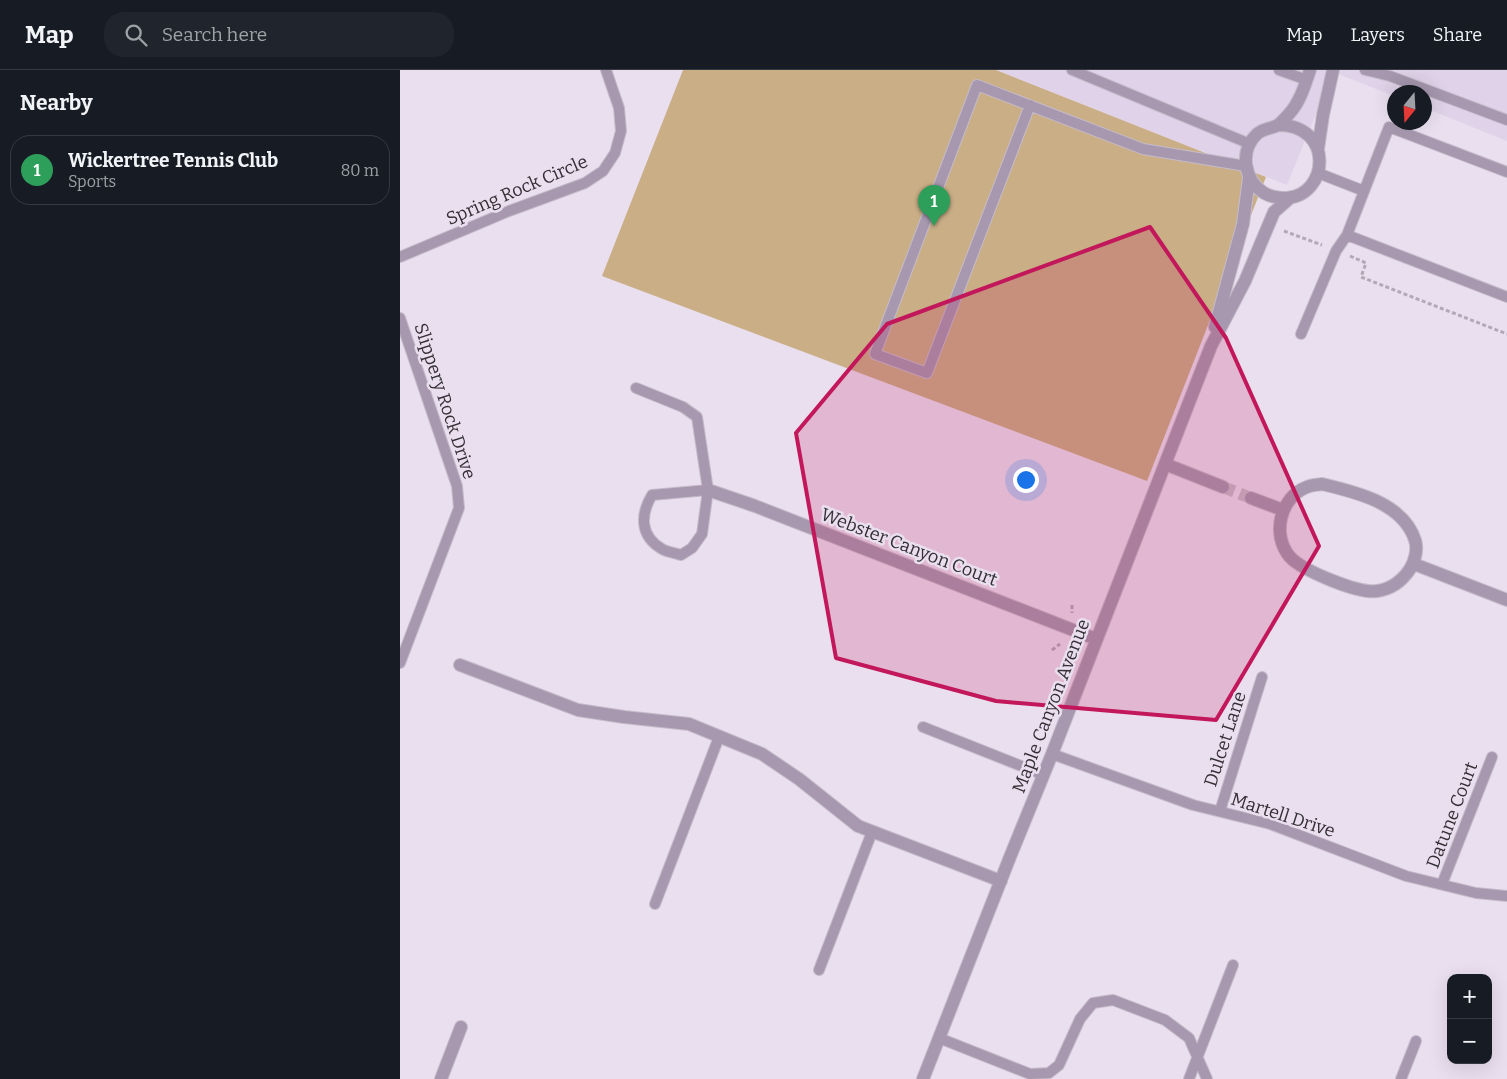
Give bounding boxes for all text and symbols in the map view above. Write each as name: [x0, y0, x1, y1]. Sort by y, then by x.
search box: [104, 12, 454, 57]
text: Map: [25, 21, 74, 49]
icon: search: [122, 21, 150, 49]
text: Search here: [162, 23, 267, 46]
text: Map: [1286, 24, 1322, 46]
text: Layers: [1350, 24, 1405, 46]
text: Share: [1433, 24, 1482, 46]
north arrow: [1387, 85, 1432, 130]
text: Nearby: [20, 90, 93, 116]
text: Wickertree Tennis Club: [68, 149, 278, 172]
street label: Spring Rock Circle: [443, 150, 591, 230]
text: 1: [34, 161, 40, 180]
text: 80 m: [341, 161, 379, 180]
text: Sports: [68, 172, 116, 191]
pin: 1: [918, 185, 950, 226]
street label: Slippery Rock Drive: [409, 320, 481, 482]
your location: [1013, 467, 1039, 493]
street label: Webster Canyon Court: [818, 503, 1001, 591]
street label: Maple Canyon Avenue: [1008, 616, 1094, 796]
street label: Dulcet Lane: [1199, 689, 1251, 789]
street label: Datune Court: [1422, 758, 1483, 871]
street label: Martell Drive: [1228, 788, 1338, 842]
map controls: [1447, 974, 1492, 1064]
button: +: [1447, 974, 1492, 1019]
button: −: [1447, 1019, 1492, 1064]

